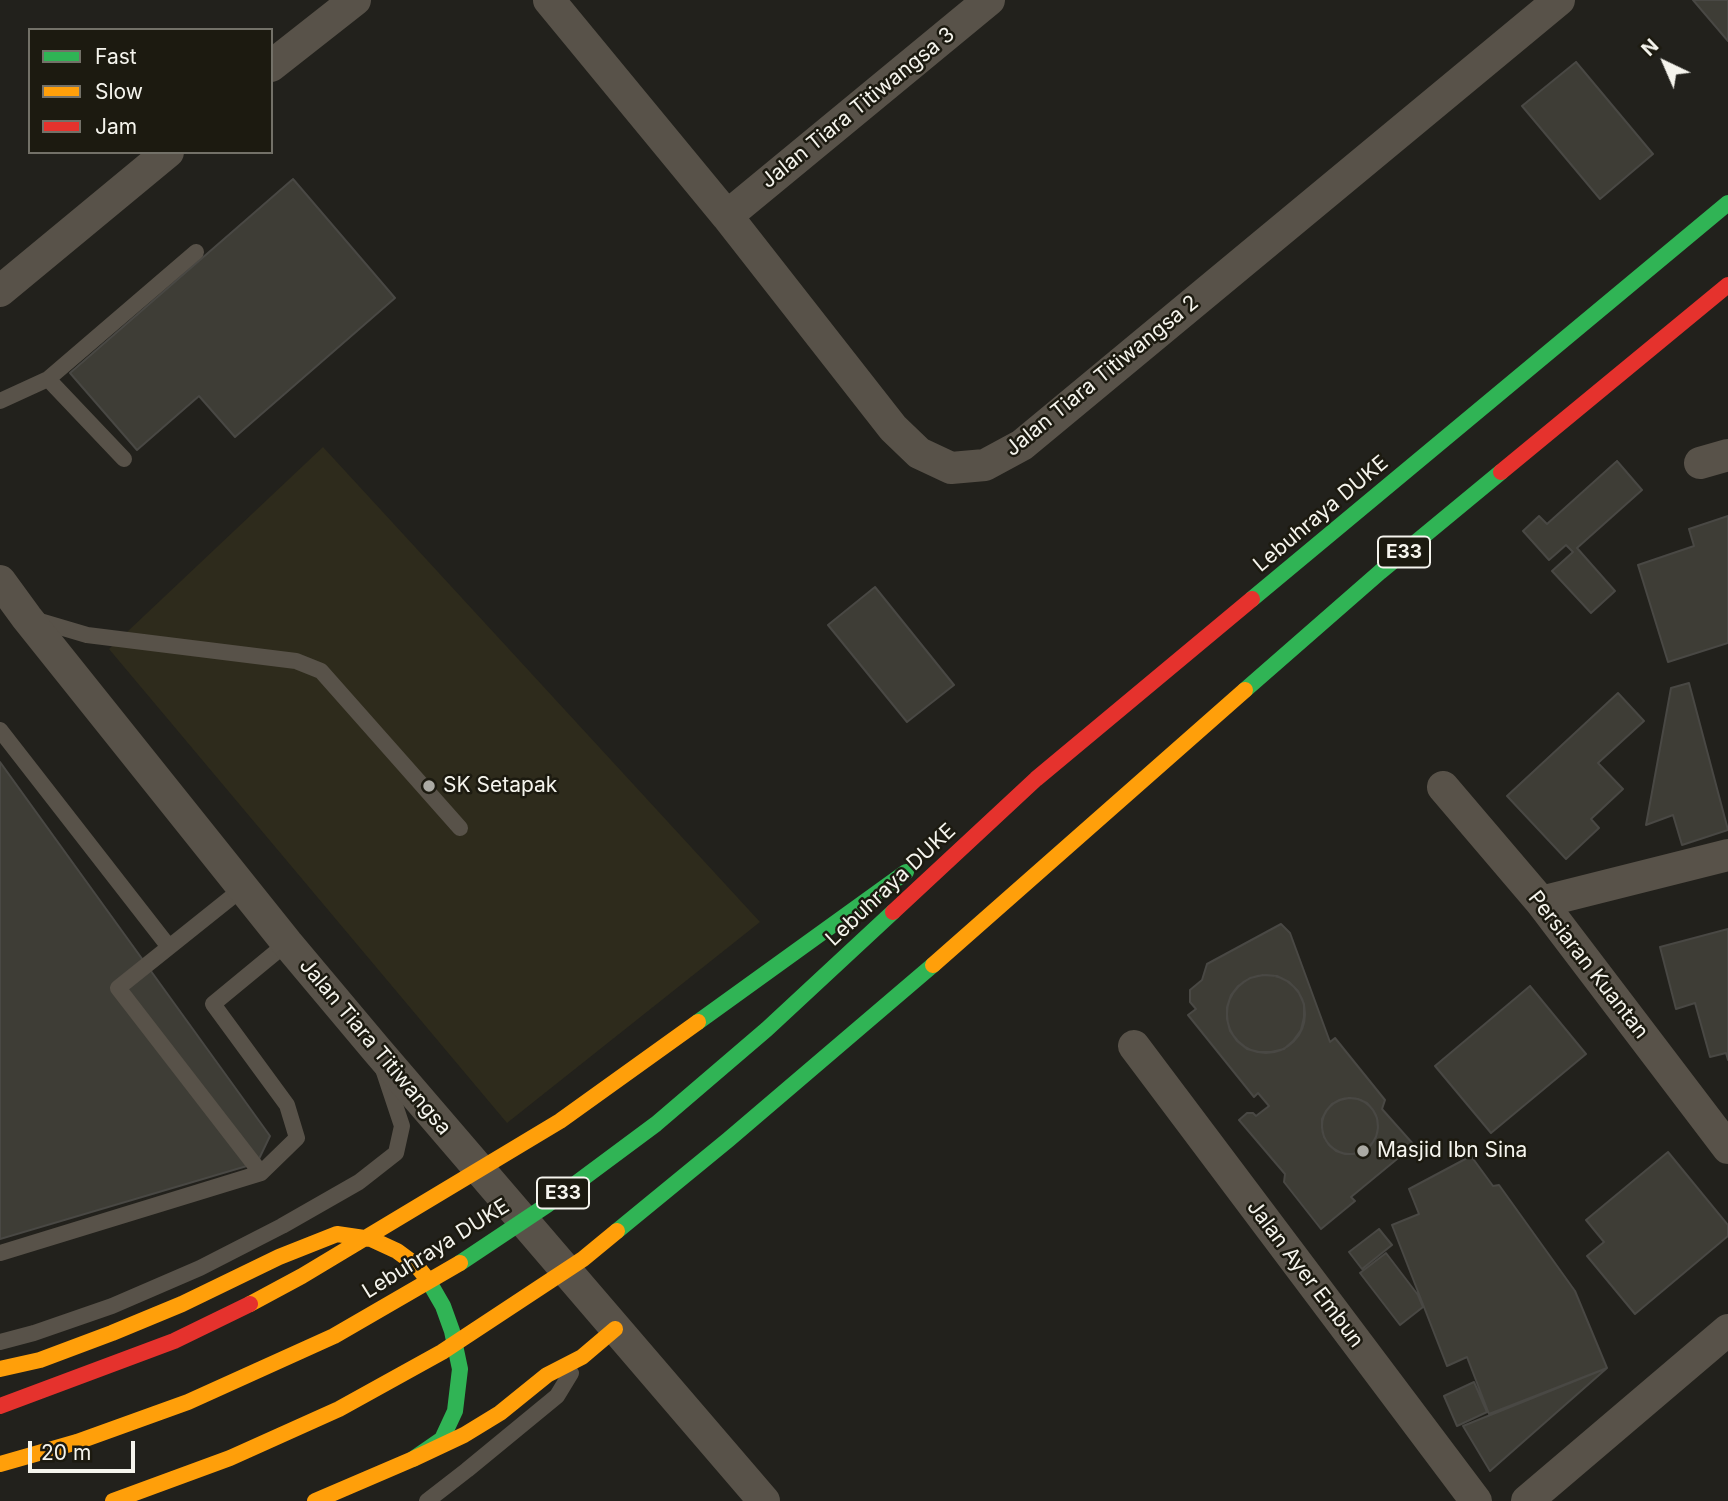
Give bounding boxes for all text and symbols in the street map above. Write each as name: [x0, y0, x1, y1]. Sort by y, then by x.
street label: Jalan Tiara Titiwangsa 3: [756, 22, 960, 194]
legend: [28, 28, 273, 154]
north arrow: [1630, 28, 1700, 98]
text: N: [1637, 34, 1663, 61]
text: Fast: [95, 44, 137, 69]
text: Slow: [95, 79, 143, 104]
text: Jam: [95, 114, 137, 139]
street label: Jalan Tiara Titiwangsa 2: [1000, 290, 1204, 462]
street label: Lebuhraya DUKE: [1249, 450, 1393, 578]
road number: E33: [1378, 537, 1430, 568]
place label: SK Setapak: [443, 773, 557, 799]
marker: SK Setapak: [421, 778, 437, 794]
street label: Lebuhraya DUKE: [821, 818, 961, 952]
street label: Persiaran Kuantan: [1522, 886, 1654, 1044]
street label: Jalan Tiara Titiwangsa: [294, 954, 456, 1140]
place label: Masjid Ibn Sina: [1377, 1138, 1527, 1164]
marker: Masjid Ibn Sina: [1355, 1143, 1371, 1159]
road number: E33: [537, 1177, 589, 1208]
street label: Lebuhraya DUKE: [358, 1194, 514, 1304]
street label: Jalan Ayer Embun: [1241, 1195, 1369, 1353]
scale bar: [32, 1428, 138, 1472]
text: 20 m: [41, 1440, 91, 1465]

